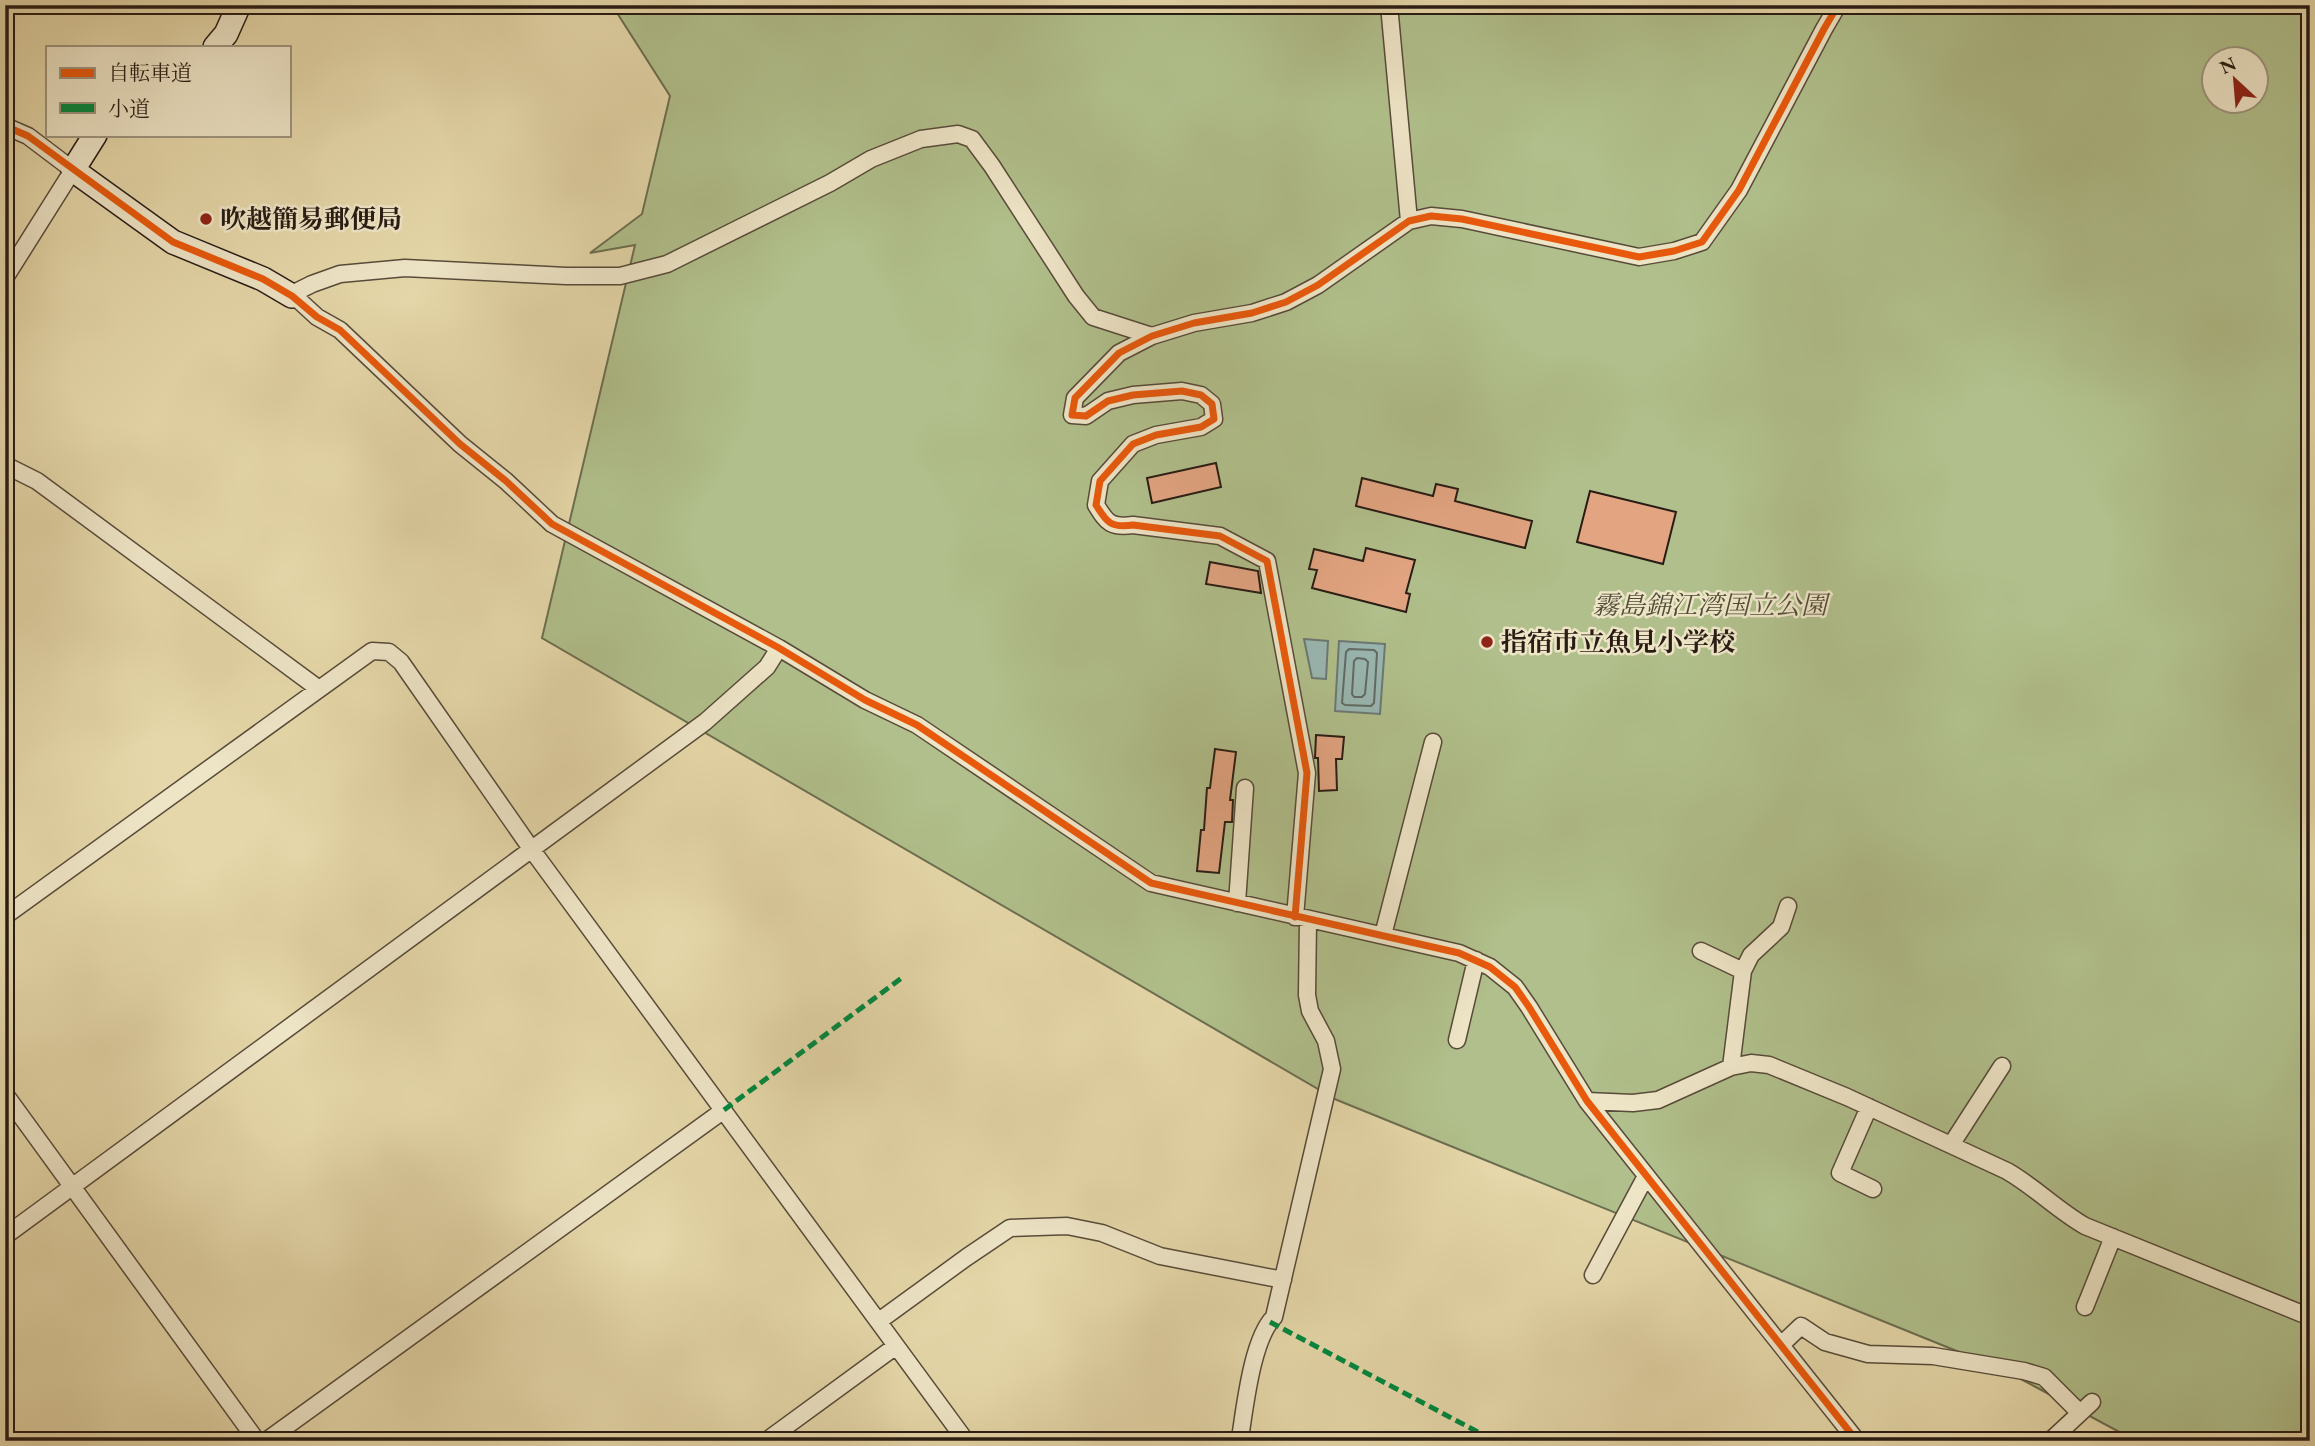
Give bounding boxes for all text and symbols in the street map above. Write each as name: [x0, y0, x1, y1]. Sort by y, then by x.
legend: [46, 46, 290, 136]
north arrow: [2200, 46, 2270, 116]
text: N: [2215, 50, 2241, 80]
text: 自転車道: [108, 59, 192, 86]
text: 小道: [108, 95, 150, 122]
place label: 吹越簡易郵便局: [220, 202, 402, 236]
marker: 吹越簡易郵便局: [198, 211, 214, 227]
park label: 霧島錦江湾国立公園: [1593, 588, 1831, 622]
place label: 指宿市立魚見小学校: [1501, 625, 1735, 659]
marker: 指宿市立魚見小学校: [1479, 634, 1495, 650]

